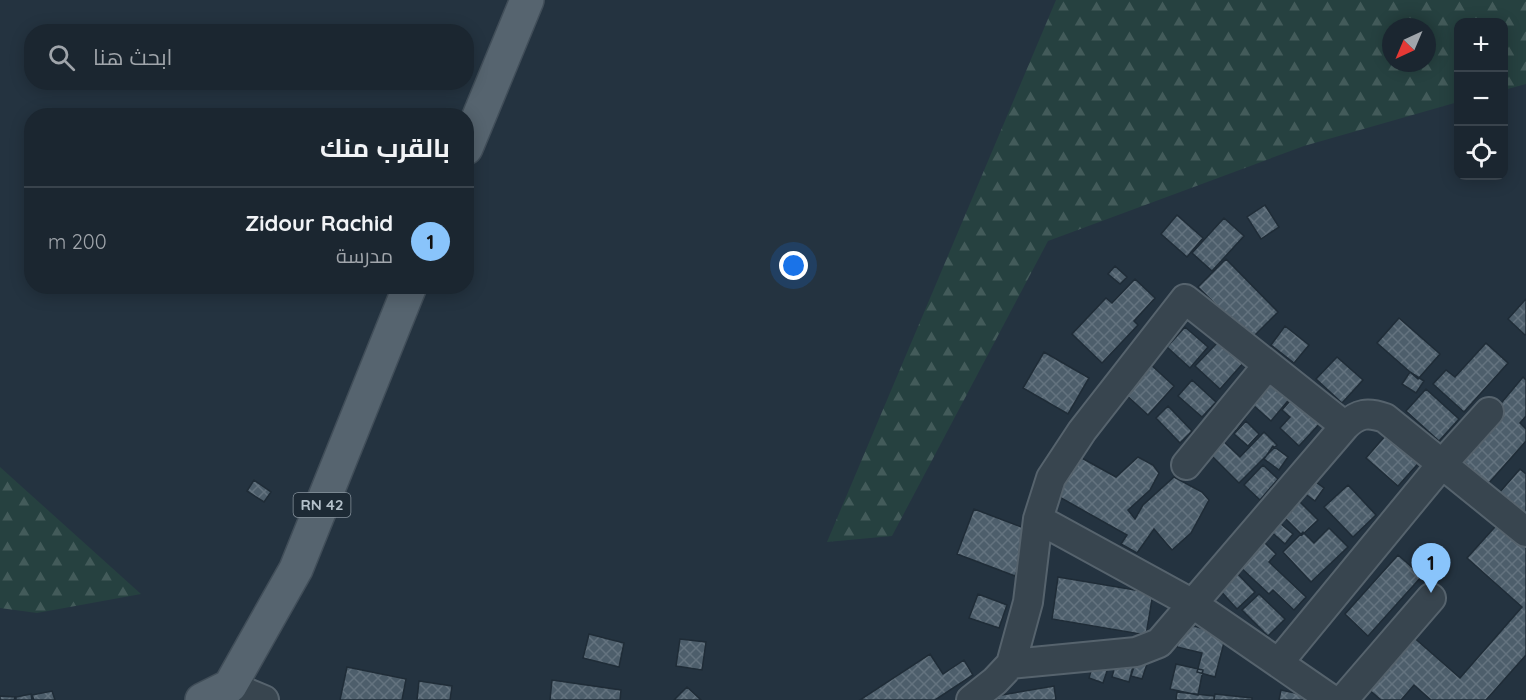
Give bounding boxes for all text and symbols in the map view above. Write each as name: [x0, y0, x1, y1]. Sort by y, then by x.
north arrow: [1382, 18, 1436, 72]
map controls: [1454, 18, 1508, 180]
button: +: [1454, 18, 1508, 72]
search box: [24, 24, 474, 90]
icon: search: [45, 41, 78, 74]
text: ابحث هنا: [93, 43, 173, 71]
button: −: [1454, 72, 1508, 126]
button: locate: [1454, 126, 1508, 180]
text: بالقرب منك: [320, 131, 450, 164]
text: Zidour Rachid: [245, 209, 393, 237]
text: 200 m: [48, 229, 107, 254]
text: 1: [427, 229, 434, 254]
text: مدرسة: [336, 243, 393, 268]
your location: [779, 251, 808, 280]
road number: RN 42: [294, 493, 350, 517]
pin: 1: [1412, 544, 1450, 593]

